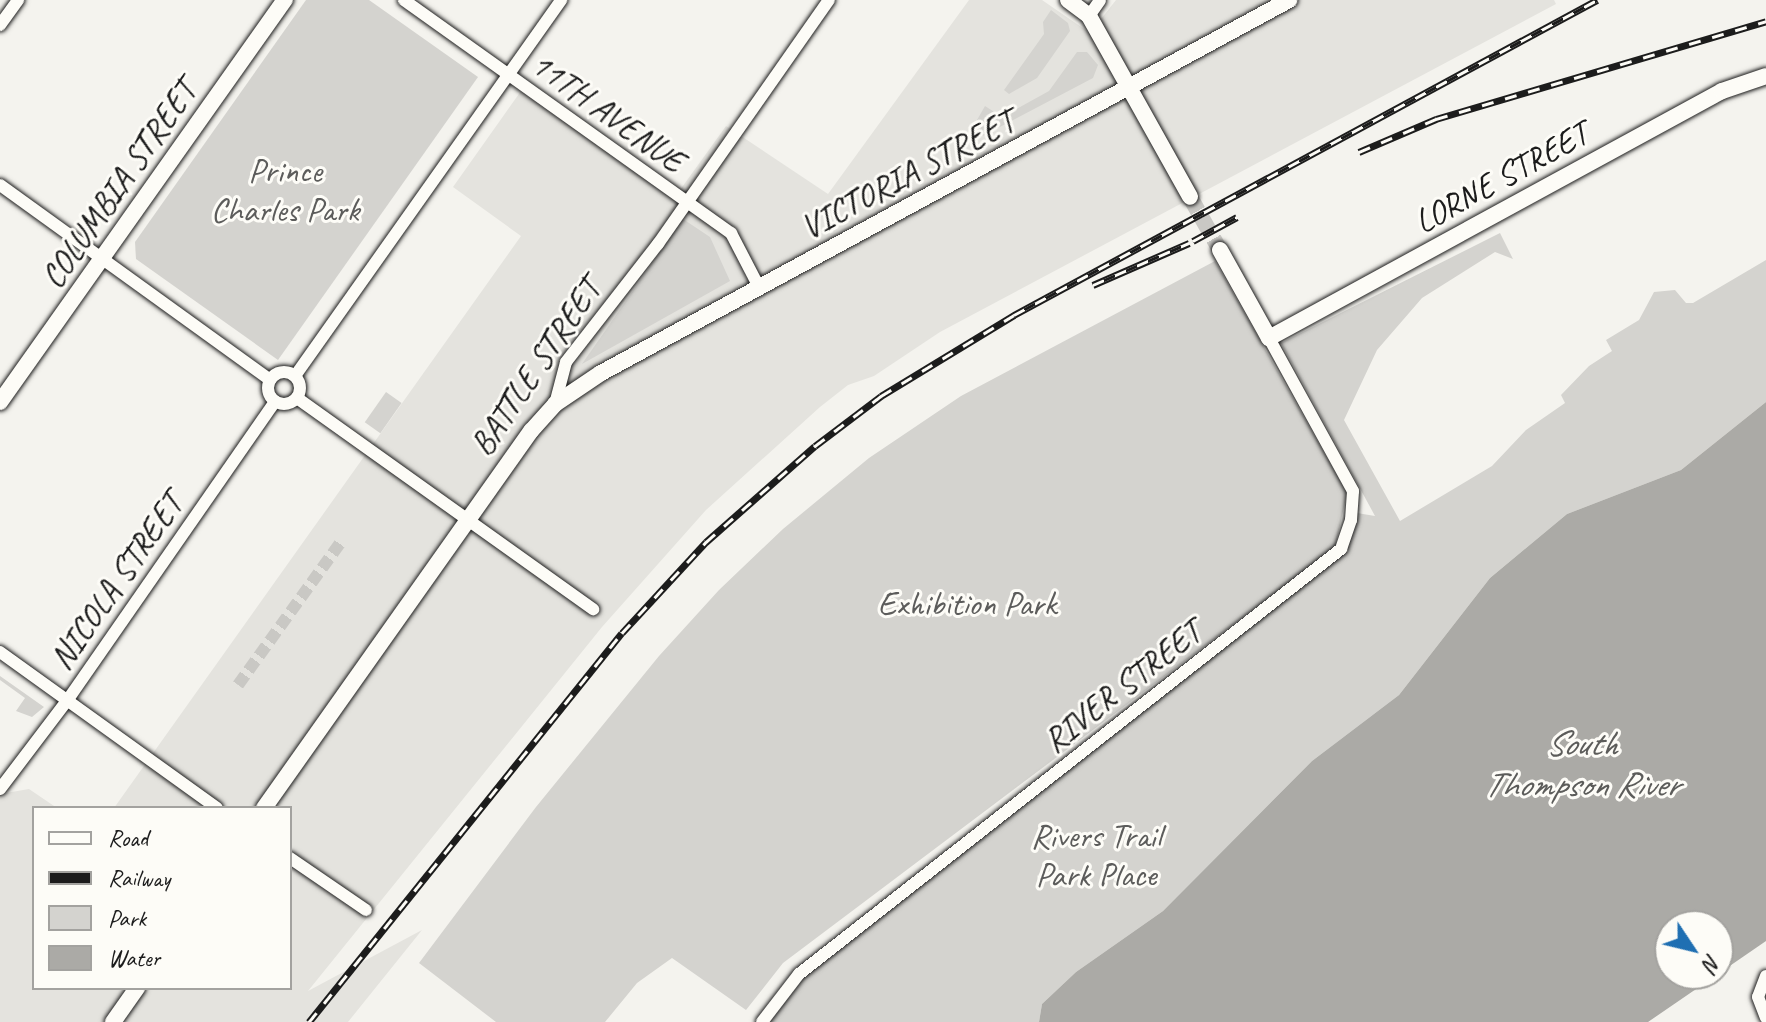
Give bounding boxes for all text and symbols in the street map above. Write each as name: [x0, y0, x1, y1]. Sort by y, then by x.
street label: 11TH AVENUE: [524, 43, 692, 181]
street label: COLUMBIA STREET: [32, 73, 204, 295]
street label: VICTORIA STREET: [793, 101, 1021, 247]
street label: LORNE STREET: [1407, 112, 1595, 242]
park label: Prince Charles Park: [210, 150, 360, 230]
street label: BATTLE STREET: [461, 271, 609, 463]
street label: NICOLA STREET: [40, 485, 192, 677]
park label: Exhibition Park: [877, 584, 1057, 624]
street label: RIVER STREET: [1034, 611, 1210, 761]
water label: South Thompson River: [1483, 721, 1679, 806]
legend: [32, 806, 292, 990]
park label: Rivers Trail Park Place: [1030, 815, 1162, 894]
text: Road: [108, 823, 148, 853]
text: Railway: [108, 863, 170, 893]
text: Park: [108, 903, 146, 933]
north arrow: [1654, 910, 1734, 990]
text: Water: [108, 943, 160, 973]
text: N: [1697, 949, 1727, 976]

